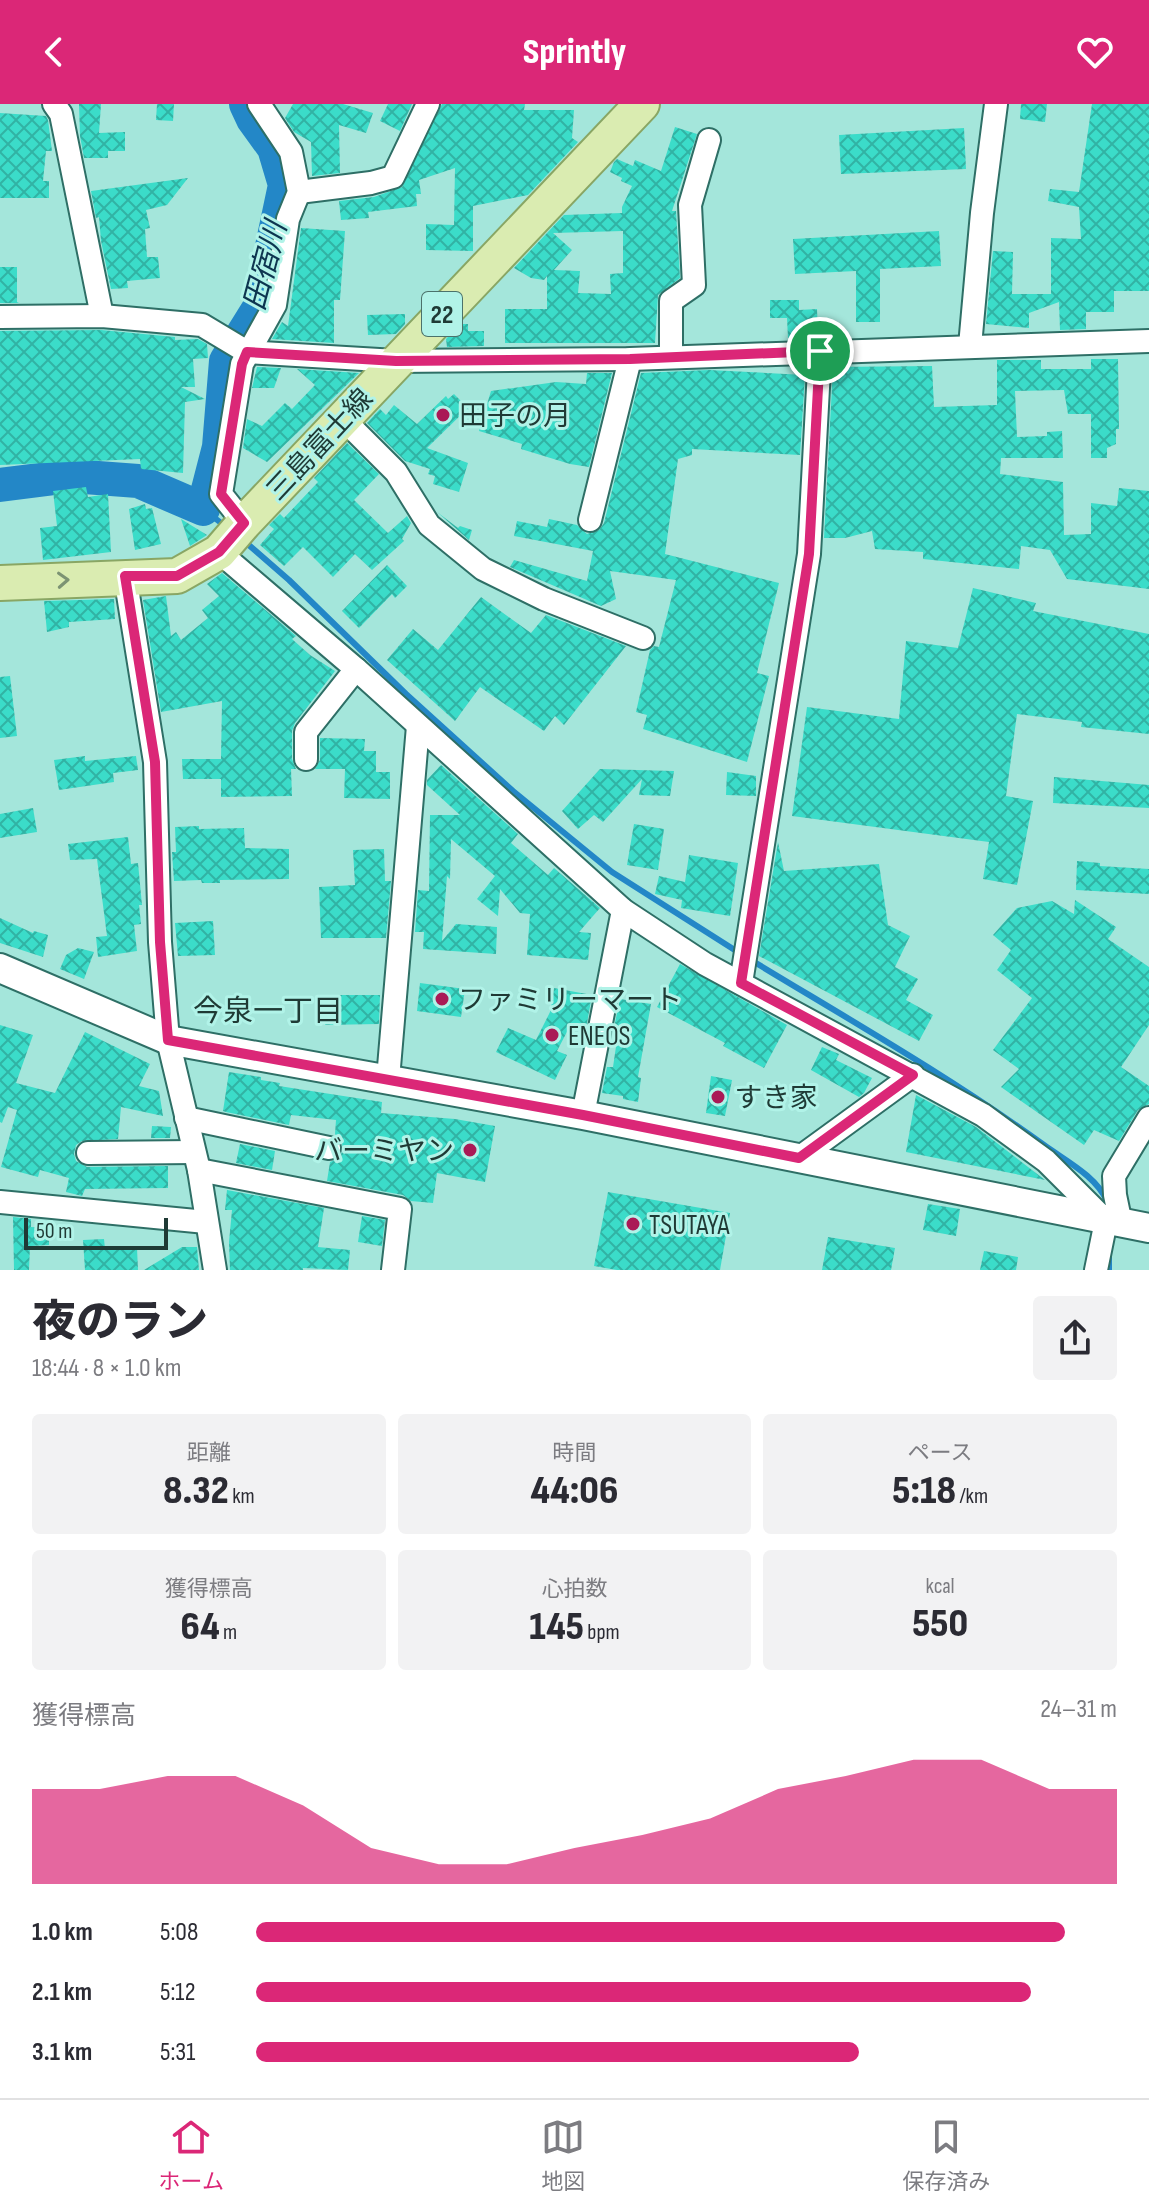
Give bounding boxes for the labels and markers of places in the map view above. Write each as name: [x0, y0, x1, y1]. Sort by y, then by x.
pin: [786, 317, 854, 385]
place label: 田子の月: [459, 400, 571, 433]
marker: 田子の月: [434, 406, 452, 424]
place label: ファミリーマート: [458, 984, 682, 1017]
marker: ファミリーマート: [433, 990, 451, 1008]
place label: ENEOS: [568, 1020, 631, 1053]
marker: ENEOS: [543, 1026, 561, 1044]
place label: すき家: [734, 1082, 818, 1115]
marker: すき家: [709, 1088, 727, 1106]
place label: バーミヤン: [314, 1135, 454, 1168]
marker: バーミヤン: [461, 1141, 479, 1159]
place label: TSUTAYA: [649, 1209, 730, 1242]
marker: TSUTAYA: [624, 1215, 642, 1233]

